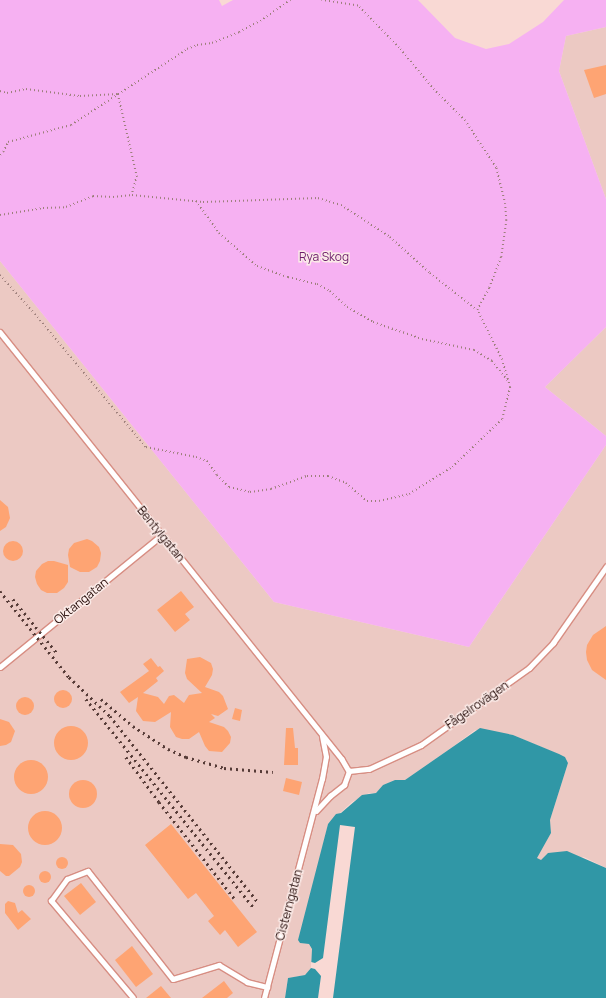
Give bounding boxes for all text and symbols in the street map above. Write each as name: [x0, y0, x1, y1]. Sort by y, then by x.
park label: Rya Skog: [299, 250, 349, 264]
street label: Bentylgatan: [134, 503, 188, 565]
street label: Oktangatan: [51, 575, 111, 627]
street label: Fågelrovägen: [443, 678, 511, 732]
street label: Cisterngatan: [273, 868, 305, 942]

